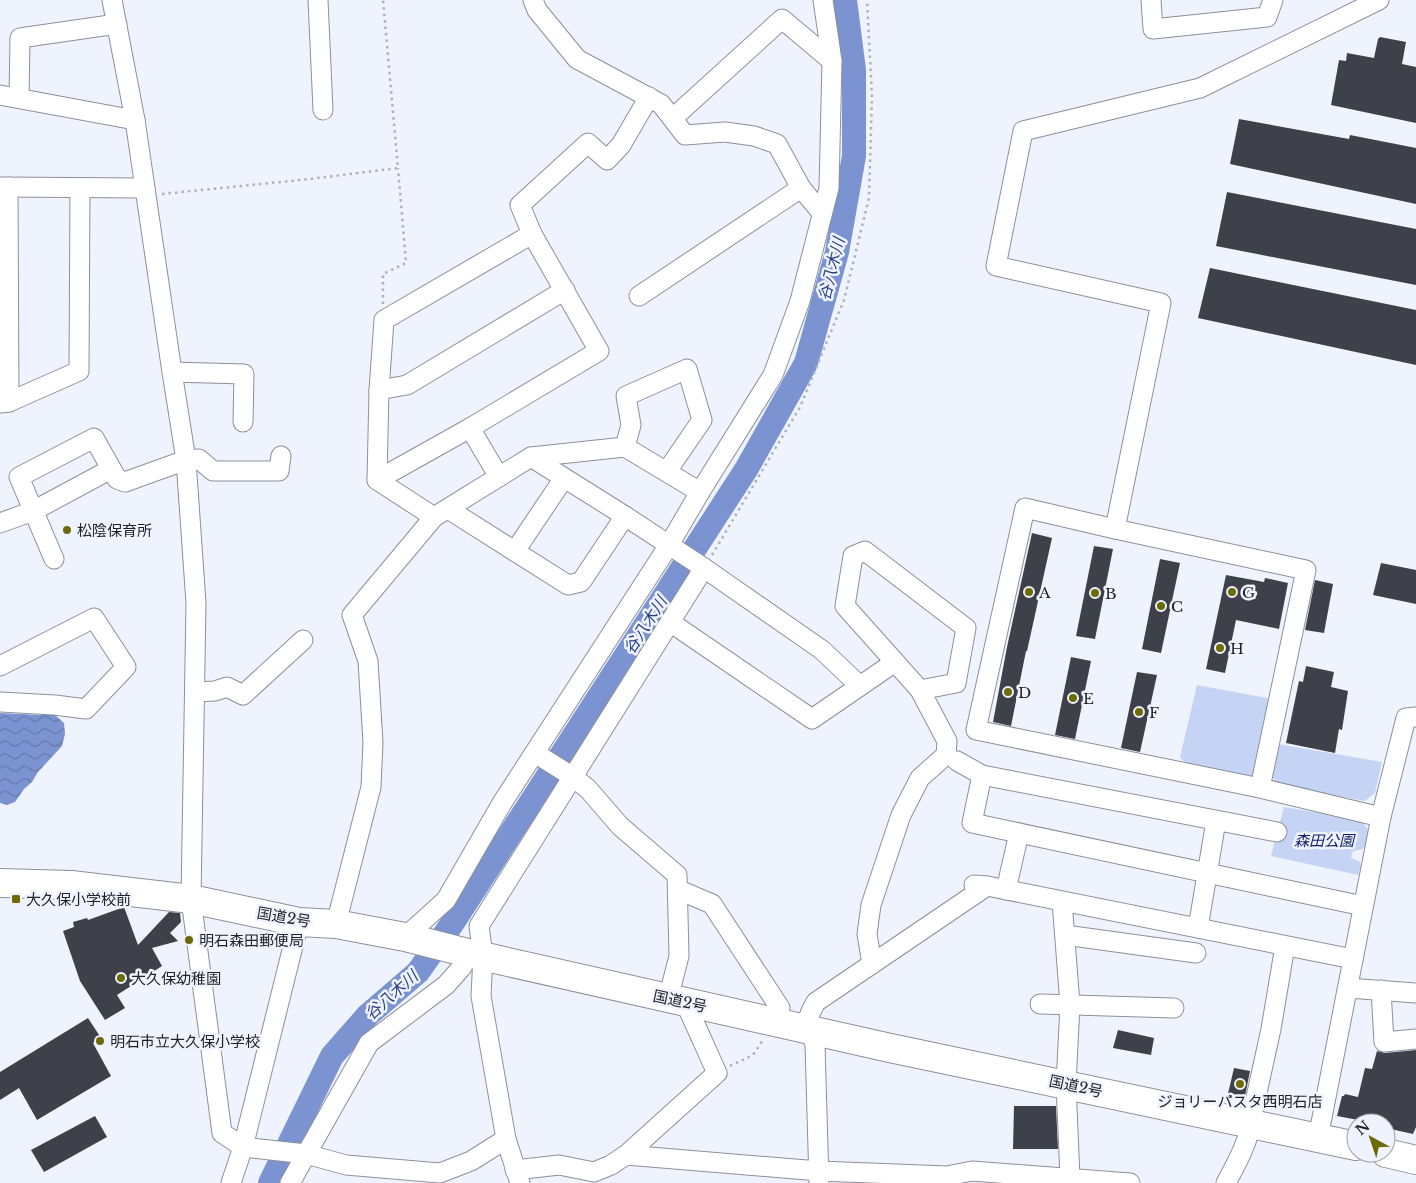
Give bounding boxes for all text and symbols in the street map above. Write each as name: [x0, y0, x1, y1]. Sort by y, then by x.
water label: 谷八木川: [814, 234, 849, 302]
place label: 松陰保育所: [77, 521, 152, 540]
marker: 松陰保育所: [61, 524, 73, 536]
place label: A: [1038, 583, 1051, 602]
place label: G: [1242, 583, 1255, 602]
place label: B: [1105, 584, 1117, 603]
marker: A: [1023, 586, 1035, 598]
marker: G: [1226, 586, 1238, 598]
marker: B: [1089, 587, 1101, 599]
water label: 谷八木川: [619, 591, 672, 657]
place label: C: [1171, 597, 1183, 616]
marker: C: [1155, 600, 1167, 612]
place label: H: [1230, 639, 1244, 658]
marker: H: [1214, 642, 1226, 654]
place label: D: [1018, 683, 1031, 702]
marker: D: [1002, 686, 1014, 698]
place label: E: [1083, 689, 1094, 708]
marker: E: [1067, 692, 1079, 704]
place label: F: [1149, 703, 1159, 722]
marker: F: [1133, 706, 1145, 718]
park label: 森田公園: [1294, 831, 1356, 850]
place label: 大久保小学校前: [26, 890, 131, 909]
marker: 大久保小学校前: [10, 893, 22, 905]
street label: 国道2号: [256, 903, 312, 931]
place label: 明石森田郵便局: [199, 931, 304, 950]
marker: 明石森田郵便局: [183, 934, 195, 946]
water label: 谷八木川: [361, 965, 423, 1024]
place label: 大久保幼稚園: [131, 969, 221, 988]
marker: 大久保幼稚園: [115, 972, 127, 984]
street label: 国道2号: [651, 986, 709, 1016]
place label: 明石市立大久保小学校: [110, 1032, 260, 1051]
marker: 明石市立大久保小学校: [94, 1035, 106, 1047]
street label: 国道2号: [1047, 1071, 1105, 1101]
marker: ジョリーパスタ西明石店: [1234, 1078, 1246, 1090]
place label: ジョリーパスタ西明石店: [1158, 1092, 1322, 1111]
north arrow: [1346, 1113, 1396, 1163]
text: N: [1352, 1117, 1373, 1139]

